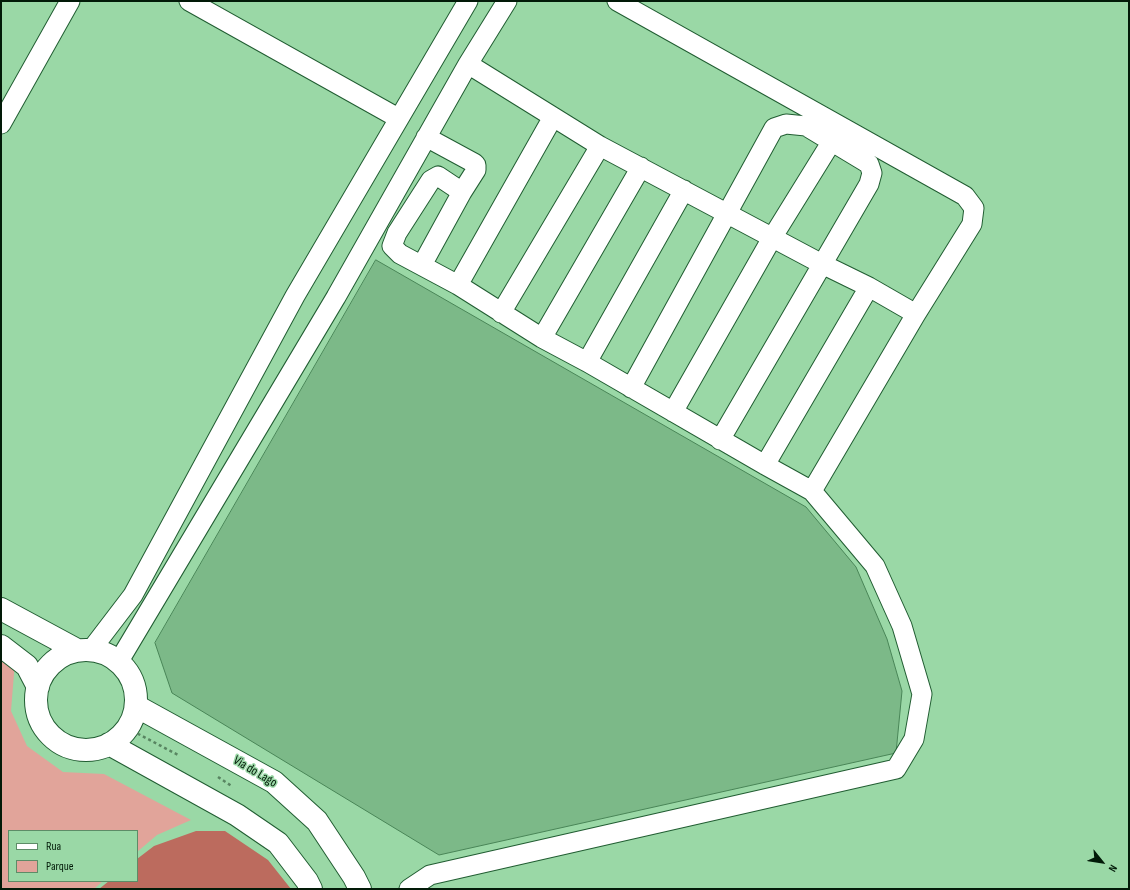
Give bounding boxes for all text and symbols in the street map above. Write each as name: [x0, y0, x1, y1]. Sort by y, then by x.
street label: Via do Lago: [230, 753, 280, 791]
legend: [8, 830, 138, 882]
text: Rua: [46, 839, 61, 854]
north arrow: [1082, 842, 1122, 882]
text: Parque: [46, 859, 74, 874]
text: N: [1106, 862, 1120, 874]

